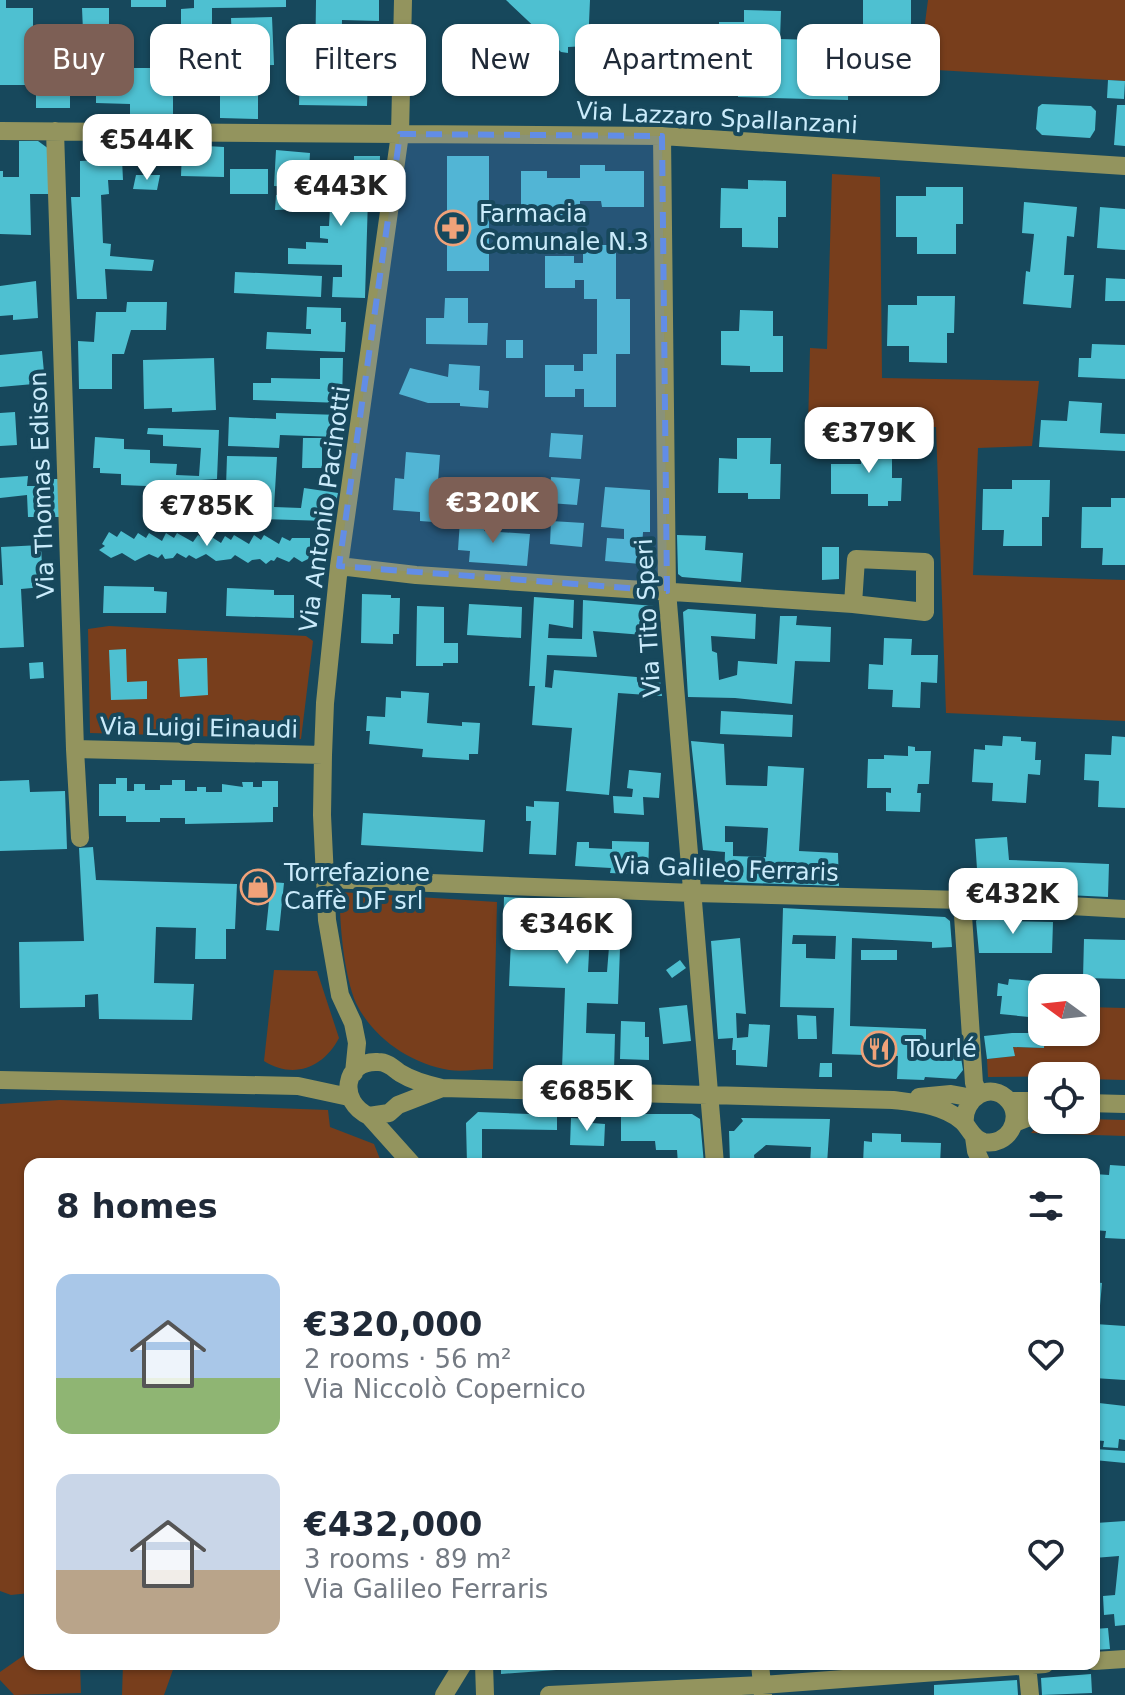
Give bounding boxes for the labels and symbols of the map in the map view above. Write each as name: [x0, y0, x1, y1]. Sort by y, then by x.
street label: Via Lazzaro Spallanzani: [575, 97, 859, 139]
pin: €544K: [91, 114, 203, 182]
pin: €443K: [285, 160, 397, 228]
place label: Farmacia Comunale N.3: [479, 200, 649, 256]
pharmacy icon: Farmacia Comunale N.3: [434, 209, 472, 247]
street label: Via Thomas Edison: [24, 371, 60, 599]
street label: Via Antonio Pacinotti: [294, 384, 356, 634]
pin: €379K: [813, 407, 925, 475]
pin: €320K: [437, 477, 549, 545]
pin: €785K: [151, 480, 263, 548]
street label: Via Tito Speri: [630, 538, 666, 698]
street label: Via Luigi Einaudi: [100, 712, 298, 744]
street label: Via Galileo Ferraris: [613, 851, 839, 887]
place label: Torrefazione Caffè DF srl: [283, 859, 430, 915]
shop icon: Torrefazione Caffè DF srl: [239, 868, 277, 906]
pin: €432K: [957, 868, 1069, 936]
pin: €346K: [511, 898, 623, 966]
north arrow: [1028, 974, 1100, 1046]
restaurant icon: Tourlé: [860, 1030, 898, 1068]
place label: Tourlé: [904, 1035, 977, 1063]
pin: €685K: [531, 1065, 643, 1133]

